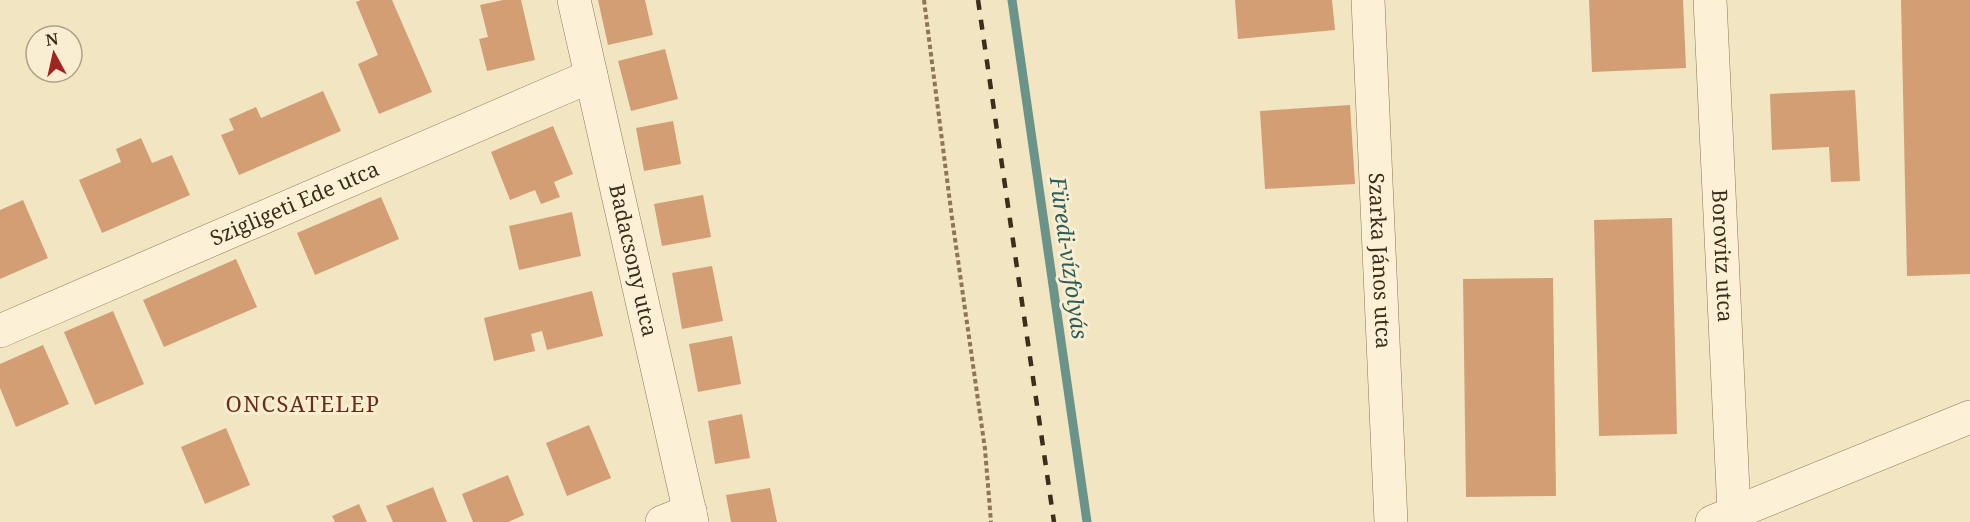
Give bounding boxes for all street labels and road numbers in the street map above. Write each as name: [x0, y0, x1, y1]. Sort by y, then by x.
street label: Szigligeti Ede utca: [206, 154, 383, 252]
street label: Szarka János utca: [1363, 172, 1398, 349]
street label: Badacsony utca: [603, 181, 665, 339]
street label: Borovitz utca: [1706, 188, 1740, 323]

